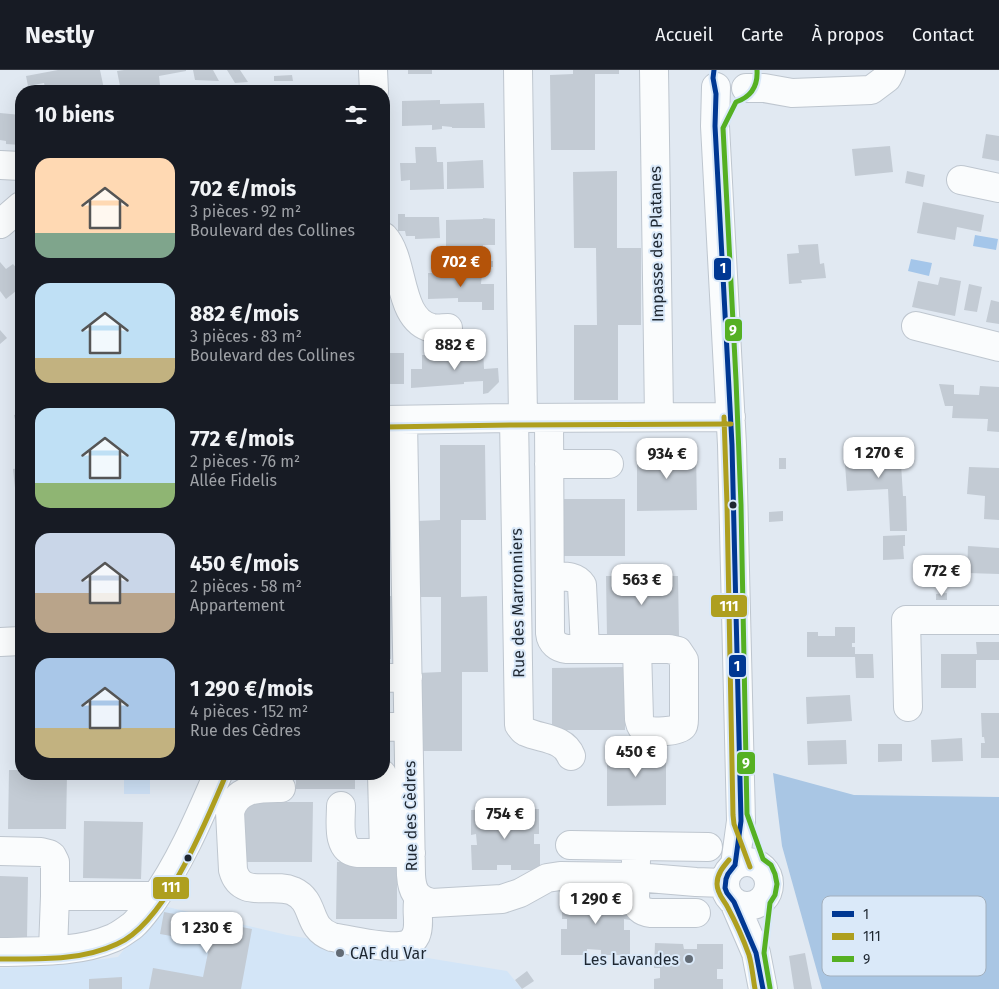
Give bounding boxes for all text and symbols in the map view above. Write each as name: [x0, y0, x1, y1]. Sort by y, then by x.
text: Nestly: [25, 21, 94, 49]
text: Accueil: [655, 24, 713, 46]
text: Carte: [741, 24, 784, 46]
text: À propos: [812, 24, 884, 46]
text: Contact: [912, 24, 974, 46]
icon: filters: [342, 101, 370, 129]
text: 10 biens: [35, 102, 114, 128]
street label: Impasse des Platanes: [646, 166, 667, 322]
text: 702 €/mois: [190, 176, 296, 202]
icon: home: [75, 178, 135, 238]
text: 3 pièces · 92 m²: [190, 202, 301, 221]
text: Boulevard des Collines: [190, 221, 355, 240]
pin: 702 €: [426, 246, 496, 288]
text: 702 €: [442, 252, 480, 271]
line badge: 1: [713, 257, 732, 281]
text: 1: [720, 260, 726, 277]
text: 882 €/mois: [190, 301, 299, 327]
icon: home: [75, 303, 135, 363]
line badge: 9: [724, 318, 743, 342]
text: 9: [729, 322, 737, 339]
text: 3 pièces · 83 m²: [190, 327, 302, 346]
pin: 882 €: [420, 328, 490, 371]
text: 882 €: [435, 335, 475, 354]
text: Boulevard des Collines: [190, 346, 355, 365]
text: 772 €/mois: [190, 426, 294, 452]
icon: home: [75, 428, 135, 488]
pin: 1 270 €: [833, 436, 925, 479]
pin: 934 €: [632, 438, 702, 480]
text: 1 270 €: [854, 443, 904, 462]
text: 934 €: [647, 444, 687, 463]
text: 2 pièces · 76 m²: [190, 452, 300, 471]
text: Allée Fidelis: [190, 471, 277, 490]
unlabelled marker: [728, 500, 738, 510]
street label: Rue des Marronniers: [507, 528, 528, 678]
text: 450 €/mois: [190, 551, 299, 577]
icon: home: [75, 553, 135, 613]
pin: 772 €: [907, 554, 977, 597]
text: 772 €: [924, 561, 960, 580]
pin: 563 €: [607, 564, 677, 606]
text: 563 €: [622, 570, 662, 589]
text: 2 pièces · 58 m²: [190, 577, 302, 596]
line badge: 111: [710, 594, 748, 618]
text: Appartement: [190, 596, 285, 615]
text: 111: [720, 598, 738, 615]
line badge: 1: [728, 654, 747, 678]
text: 1: [734, 658, 740, 675]
text: 1 290 €/mois: [190, 676, 313, 702]
icon: home: [75, 678, 135, 738]
text: 4 pièces · 152 m²: [190, 702, 308, 721]
text: Rue des Cèdres: [190, 721, 301, 740]
pin: 450 €: [601, 736, 671, 778]
text: 450 €: [616, 742, 656, 761]
line badge: 9: [736, 751, 756, 775]
text: 9: [742, 755, 750, 772]
street label: Rue des Cèdres: [400, 760, 421, 872]
pin: 754 €: [470, 798, 540, 840]
text: 754 €: [486, 804, 524, 823]
unlabelled marker: [183, 853, 193, 863]
line badge: 111: [152, 876, 190, 900]
text: 111: [162, 879, 180, 896]
pin: 1 290 €: [550, 882, 642, 925]
text: 1 290 €: [571, 889, 621, 908]
legend: [822, 896, 986, 976]
text: 1: [863, 906, 869, 923]
pin: 1 230 €: [161, 912, 253, 954]
text: 1 230 €: [182, 918, 232, 937]
text: 111: [863, 928, 881, 945]
place label: CAF du Var: [350, 944, 427, 963]
marker: CAF du Var: [334, 947, 346, 959]
place label: Les Lavandes: [583, 950, 679, 969]
text: 9: [863, 951, 870, 968]
marker: Les Lavandes: [683, 953, 695, 965]

